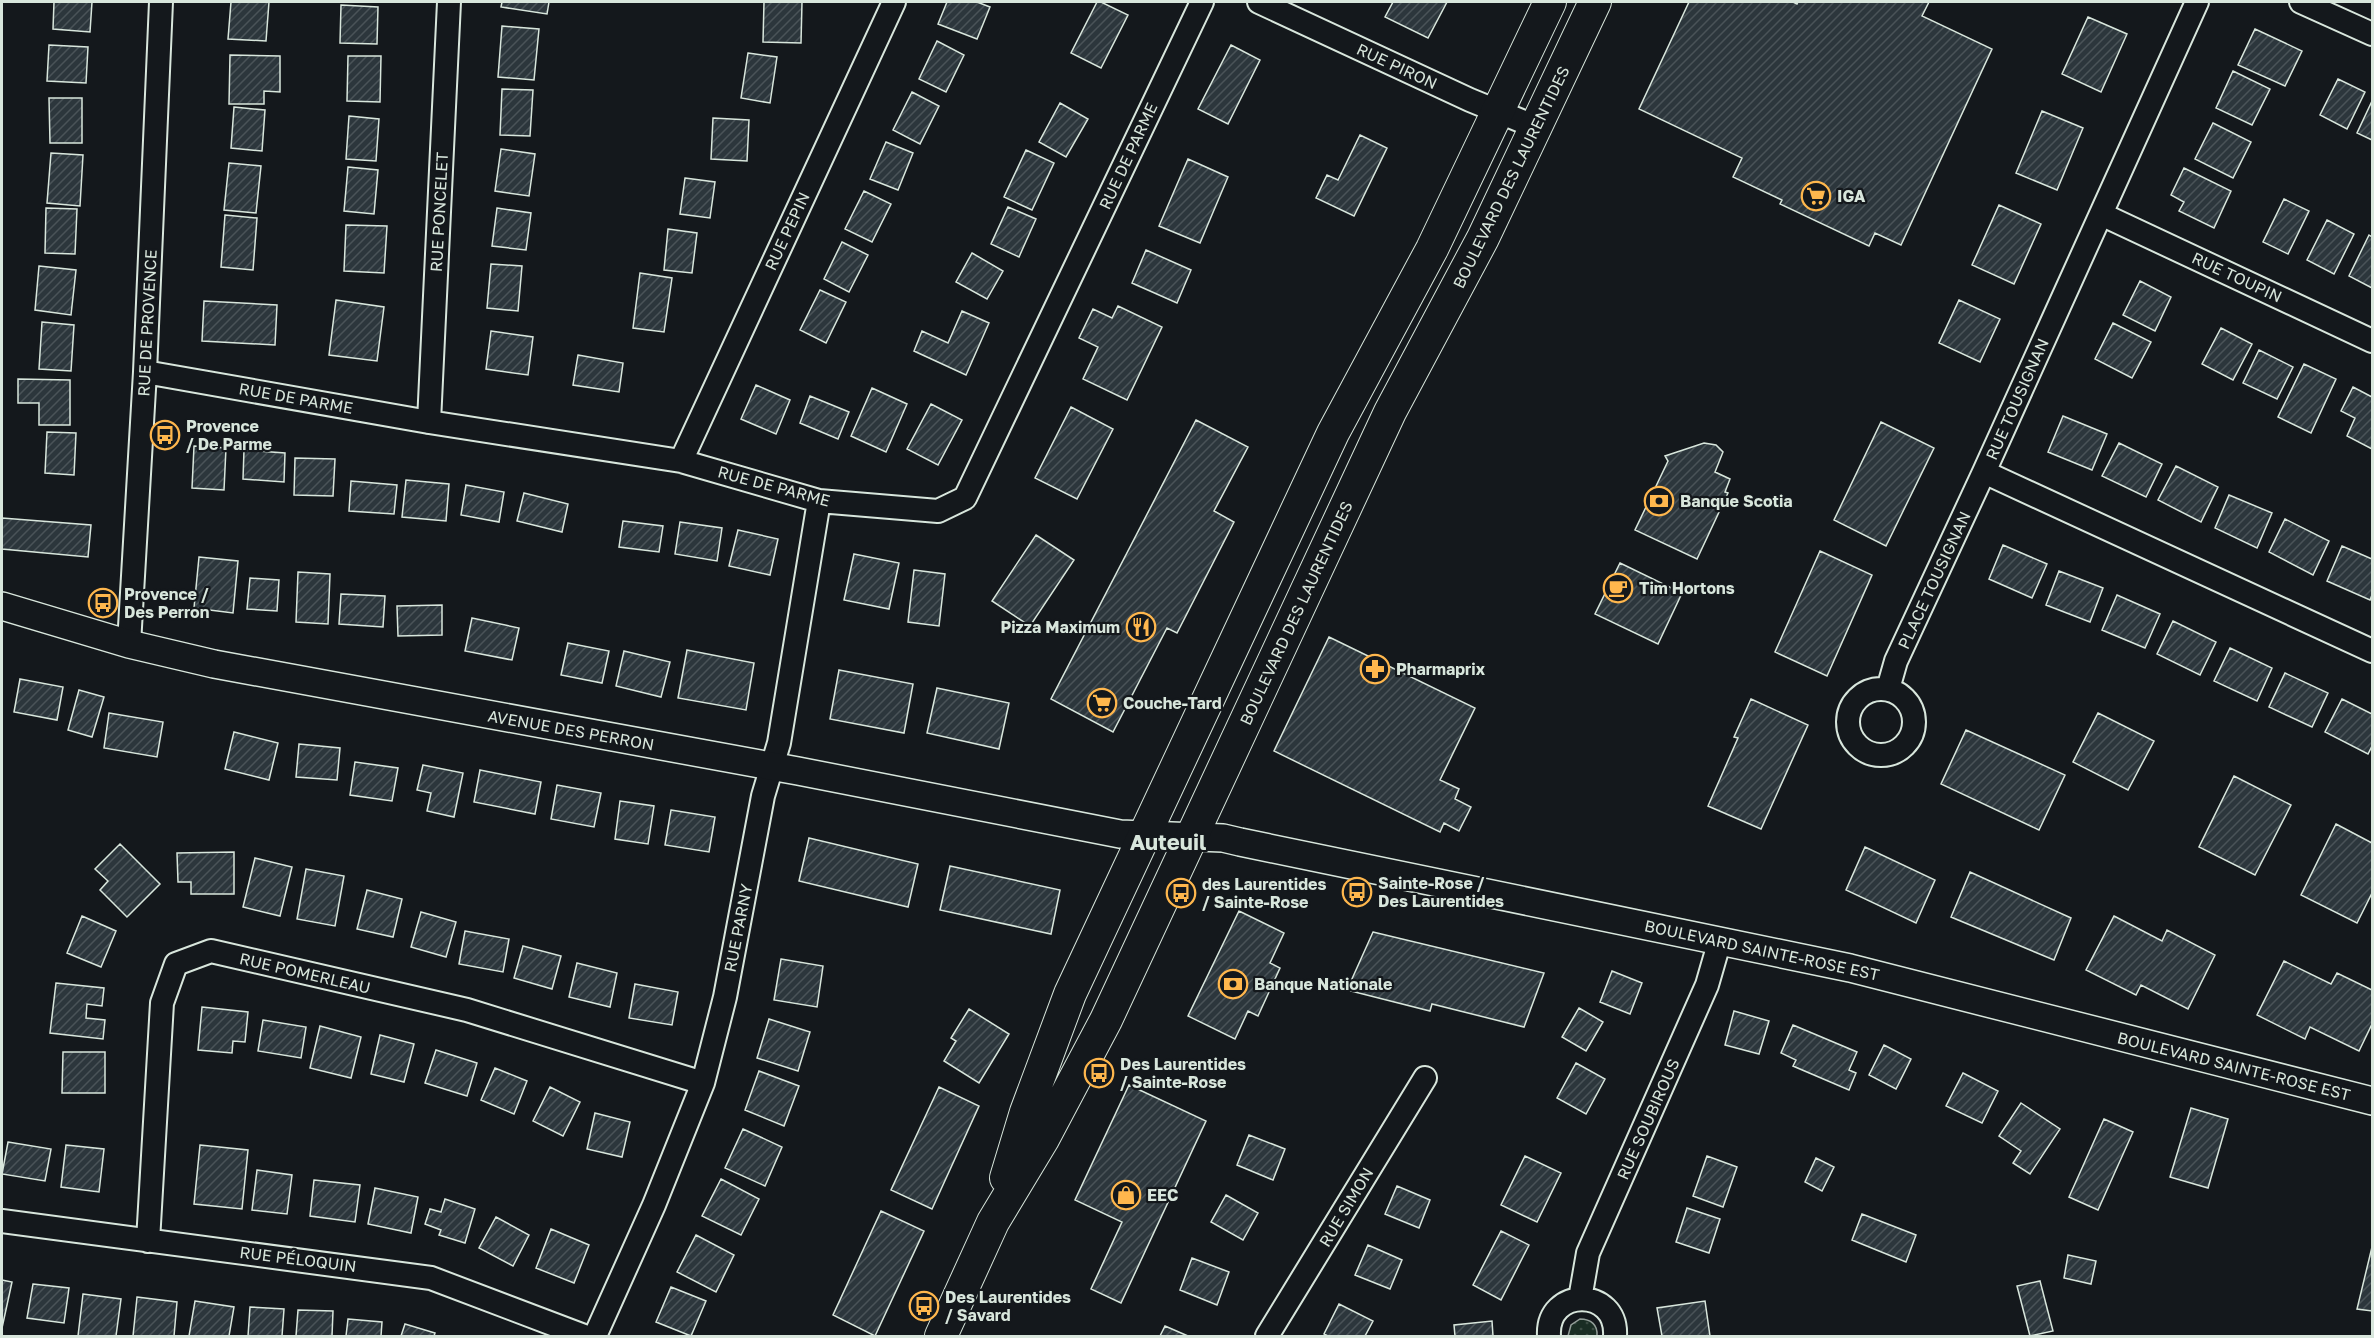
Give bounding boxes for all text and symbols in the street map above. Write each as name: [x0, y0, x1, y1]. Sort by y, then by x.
street label: RUE PIRON: [1354, 39, 1440, 93]
street label: BOULEVARD DES LAURENTIDES: [1448, 63, 1574, 291]
street label: RUE DE PARME: [1095, 99, 1161, 213]
street label: RUE PONCELET: [426, 151, 452, 273]
supermarket icon: IGA: [1800, 180, 1832, 212]
place label: IGA: [1837, 186, 1866, 206]
street label: RUE PEPIN: [760, 189, 814, 273]
street label: RUE TOUPIN: [2189, 247, 2285, 307]
street label: RUE DE PROVENCE: [133, 249, 161, 397]
street label: RUE TOUSIGNAN: [1981, 335, 2053, 463]
street label: RUE DE PARME: [237, 378, 355, 418]
place label: Provence / De Parme: [186, 416, 272, 454]
bus stop icon: Provence / De Parme: [149, 419, 181, 451]
street label: RUE DE PARME: [716, 461, 832, 511]
bank icon: Banque Scotia: [1643, 485, 1675, 517]
place label: Banque Scotia: [1680, 491, 1793, 511]
street label: BOULEVARD DES LAURENTIDES: [1235, 498, 1357, 728]
street label: PLACE TOUSIGNAN: [1893, 508, 1975, 652]
cafe icon: Tim Hortons: [1602, 572, 1634, 604]
place label: Tim Hortons: [1639, 578, 1735, 598]
place label: Provence / Des Perron: [124, 584, 209, 622]
bus stop icon: Provence / Des Perron: [87, 587, 119, 619]
restaurant icon: Pizza Maximum: [1125, 611, 1157, 643]
place label: Pizza Maximum: [1000, 617, 1120, 637]
pharmacy icon: Pharmaprix: [1359, 653, 1391, 685]
place label: Pharmaprix: [1396, 659, 1486, 679]
supermarket icon: Couche-Tard: [1086, 687, 1118, 719]
place label: Couche-Tard: [1123, 693, 1222, 713]
street label: AVENUE DES PERRON: [486, 706, 656, 754]
district label: Auteuil: [1130, 828, 1206, 855]
place label: Sainte-Rose / Des Laurentides: [1378, 873, 1504, 911]
place label: des Laurentides / Sainte-Rose: [1202, 874, 1327, 912]
bus stop icon: Sainte-Rose / Des Laurentides: [1341, 876, 1373, 908]
bus stop icon: des Laurentides / Sainte-Rose: [1165, 877, 1197, 909]
street label: RUE PARNY: [720, 881, 756, 974]
street label: BOULEVARD SAINTE-ROSE EST: [1643, 915, 1881, 985]
street label: RUE POMERLEAU: [238, 948, 372, 998]
bank icon: Banque Nationale: [1217, 968, 1249, 1000]
place label: Banque Nationale: [1254, 974, 1393, 994]
street label: BOULEVARD SAINTE-ROSE EST: [2115, 1027, 2353, 1105]
place label: Des Laurentides / Sainte-Rose: [1120, 1054, 1246, 1092]
street label: RUE SOUBIROUS: [1612, 1055, 1684, 1183]
bus stop icon: Des Laurentides / Sainte-Rose: [1083, 1057, 1115, 1089]
street label: RUE SIMON: [1314, 1164, 1378, 1250]
shop icon: EEC: [1110, 1179, 1142, 1211]
place label: EEC: [1147, 1185, 1178, 1205]
street label: RUE PÉLOQUIN: [239, 1242, 357, 1276]
place label: Des Laurentides / Savard: [945, 1287, 1071, 1325]
bus stop icon: Des Laurentides / Savard: [908, 1290, 940, 1322]

